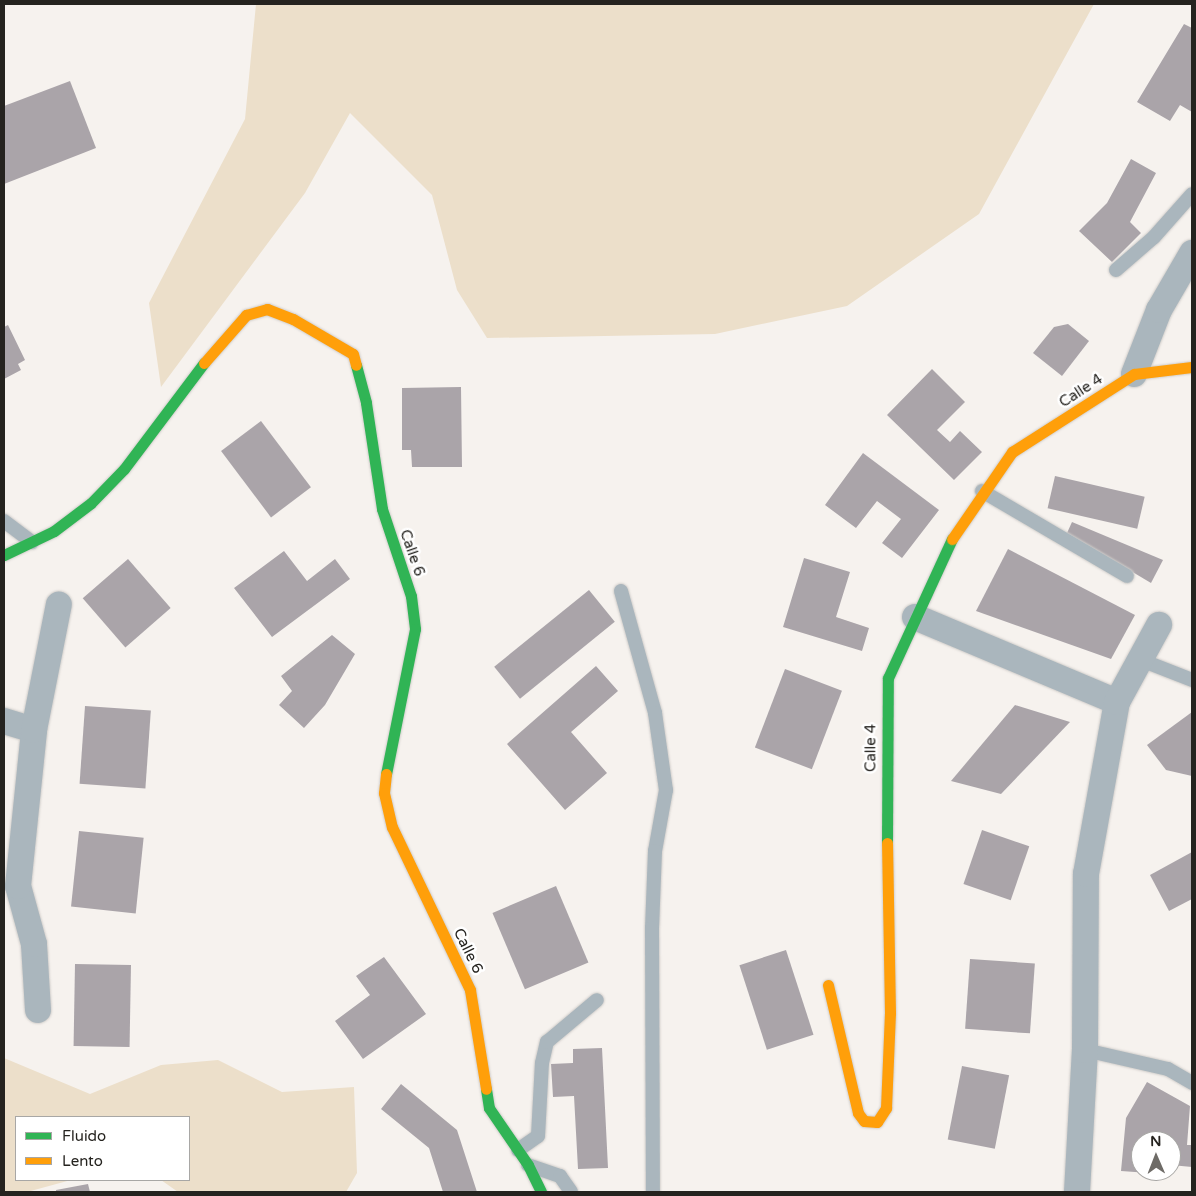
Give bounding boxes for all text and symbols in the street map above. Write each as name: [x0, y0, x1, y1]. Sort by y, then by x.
street label: Calle 4: [1056, 370, 1106, 412]
street label: Calle 6: [396, 527, 428, 579]
street label: Calle 4: [862, 724, 880, 772]
street label: Calle 6: [449, 925, 487, 977]
legend: [15, 1116, 190, 1181]
text: Fluido: [62, 1127, 106, 1145]
north arrow: [1131, 1131, 1181, 1181]
text: N: [1150, 1133, 1162, 1150]
text: Lento: [62, 1152, 103, 1170]

